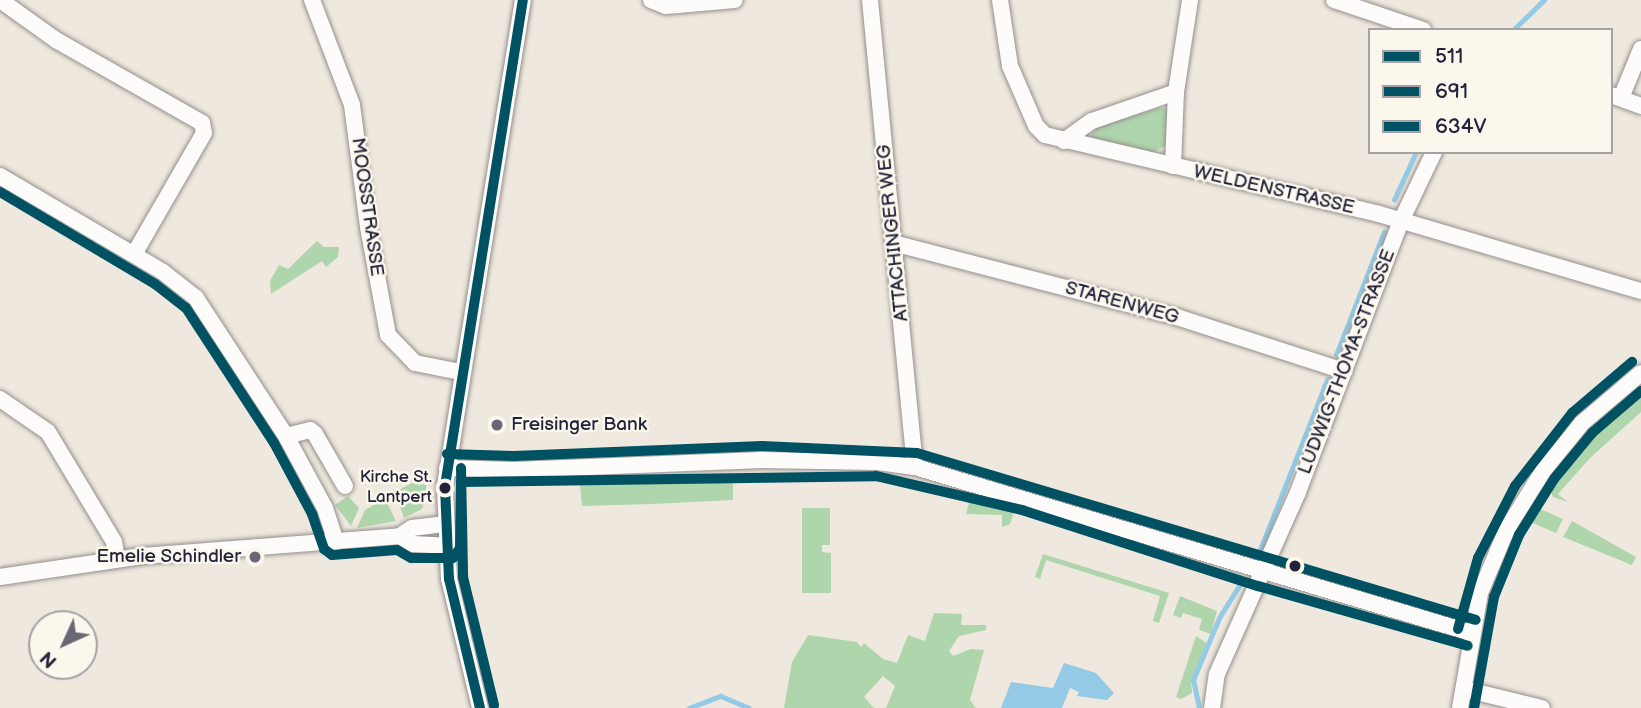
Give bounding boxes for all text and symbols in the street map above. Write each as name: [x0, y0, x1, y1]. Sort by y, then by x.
legend: [1368, 28, 1613, 154]
text: 511: [1435, 44, 1463, 69]
text: 691: [1435, 79, 1468, 104]
text: 634V: [1435, 114, 1487, 139]
street label: MOOSSTRASSE: [346, 136, 388, 278]
street label: ATTACHINGER WEG: [872, 143, 914, 323]
street label: WELDENSTRASSE: [1191, 160, 1357, 220]
street label: LUDWIG-THOMA-STRASSE: [1294, 246, 1400, 478]
street label: STARENWEG: [1063, 277, 1181, 329]
place label: Freisinger Bank: [511, 414, 647, 436]
marker: Freisinger Bank: [489, 417, 505, 433]
place label: Kirche St. Lantpert: [359, 468, 432, 508]
marker: Kirche St. Lantpert: [438, 481, 452, 495]
place label: Emelie Schindler: [96, 546, 241, 568]
marker: Emelie Schindler: [247, 549, 263, 565]
unlabelled marker: [1288, 559, 1302, 573]
north arrow: [28, 610, 98, 680]
text: N: [36, 646, 62, 672]

